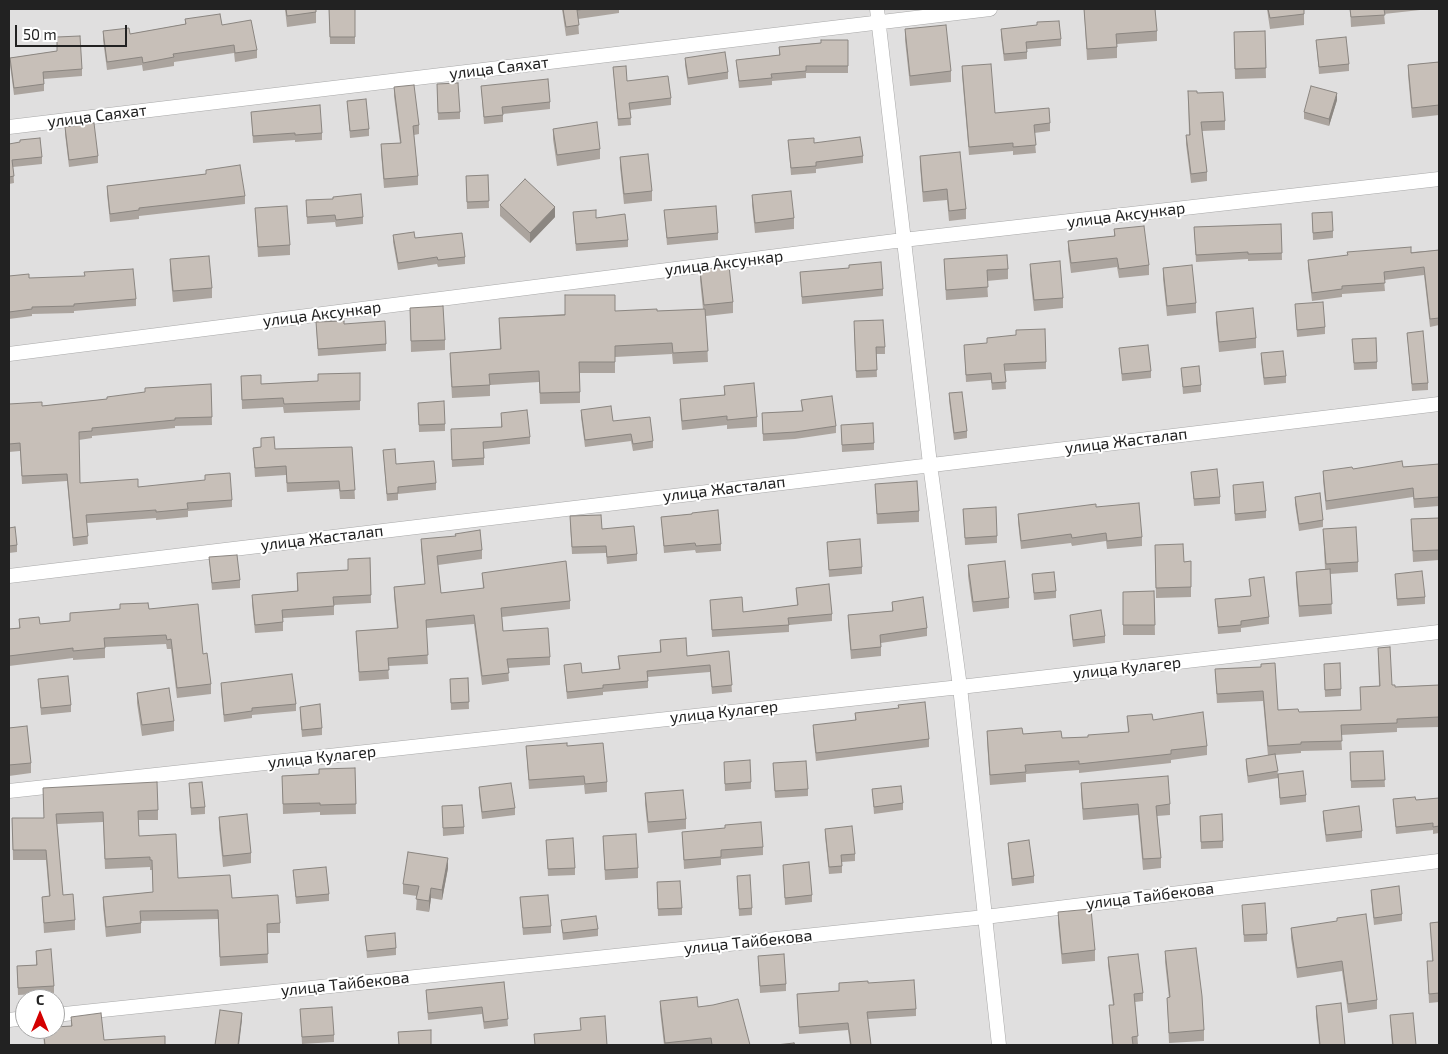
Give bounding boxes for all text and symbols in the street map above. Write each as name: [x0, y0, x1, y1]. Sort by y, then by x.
scale bar: [18, 15, 130, 47]
text: 50 m: [23, 25, 57, 43]
street label: улица Саяхат: [448, 52, 550, 84]
street label: улица Саяхат: [46, 100, 148, 132]
street label: улица Аксункар: [1066, 198, 1186, 232]
street label: улица Аксункар: [664, 246, 784, 280]
street label: улица Аксункар: [262, 297, 382, 331]
street label: улица Жасталап: [1064, 424, 1188, 458]
street label: улица Жасталап: [662, 472, 786, 506]
street label: улица Жасталап: [260, 521, 384, 555]
street label: улица Кулагер: [1072, 653, 1182, 683]
street label: улица Кулагер: [669, 697, 779, 727]
street label: улица Кулагер: [267, 742, 377, 772]
street label: улица Тайбекова: [1085, 879, 1215, 913]
street label: улица Тайбекова: [683, 926, 813, 958]
street label: улица Тайбекова: [280, 968, 410, 1000]
north arrow: [15, 989, 65, 1039]
text: С: [36, 991, 44, 1008]

